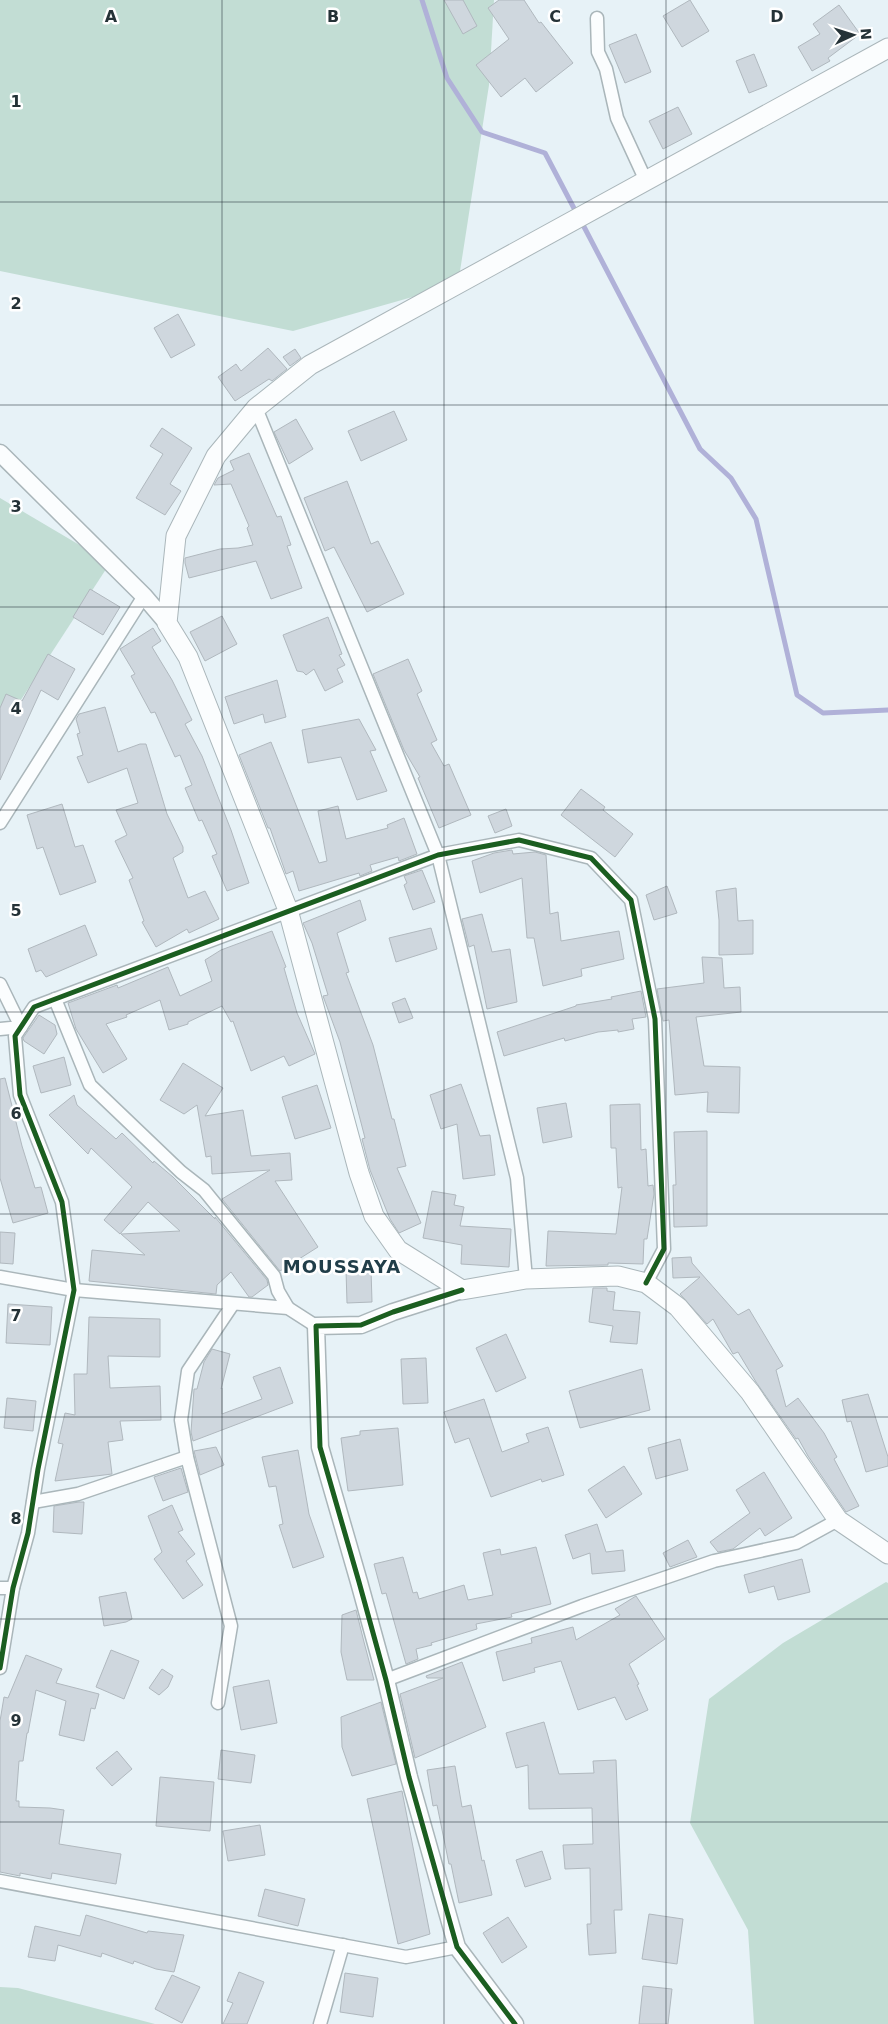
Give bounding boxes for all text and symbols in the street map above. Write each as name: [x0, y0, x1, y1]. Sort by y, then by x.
text: A: [105, 7, 118, 26]
text: B: [327, 7, 339, 26]
text: C: [549, 7, 561, 26]
text: D: [770, 7, 784, 26]
north arrow: [828, 10, 878, 60]
text: N: [858, 28, 874, 40]
text: 1: [10, 92, 22, 111]
text: 2: [10, 294, 22, 313]
text: 3: [10, 497, 22, 516]
text: 4: [10, 699, 22, 718]
text: 5: [10, 901, 22, 920]
text: 6: [10, 1104, 22, 1123]
district label: MOUSSAYA: [283, 1256, 401, 1277]
text: 7: [10, 1306, 22, 1325]
text: 8: [10, 1509, 22, 1528]
text: 9: [10, 1711, 22, 1730]

